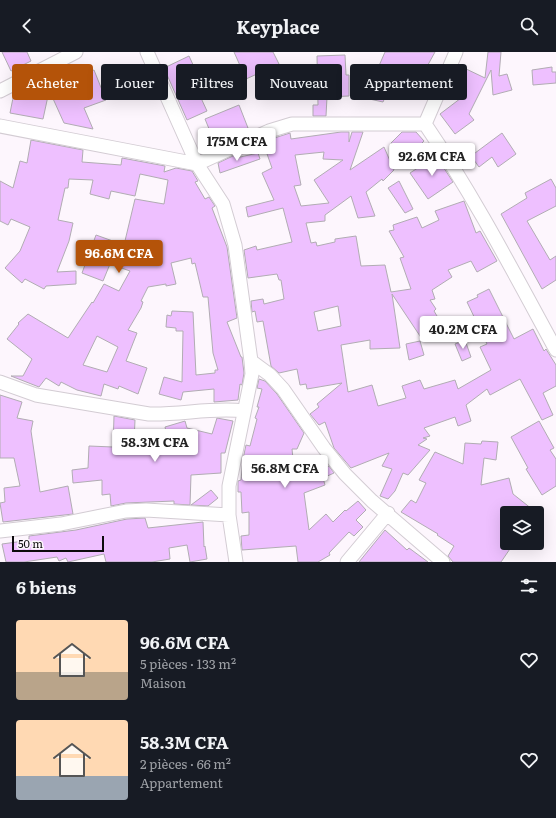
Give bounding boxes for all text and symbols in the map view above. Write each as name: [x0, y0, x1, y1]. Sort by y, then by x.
text: Keyplace: [236, 13, 320, 40]
icon: back: [16, 15, 38, 37]
icon: search: [518, 15, 540, 37]
chip: Acheter: [12, 64, 93, 100]
chip: Louer: [101, 64, 168, 100]
chip: Filtres: [176, 64, 247, 100]
chip: Nouveau: [255, 64, 342, 100]
chip: Appartement: [350, 64, 467, 100]
pin: 175M CFA: [196, 128, 278, 162]
text: 175M CFA: [207, 131, 267, 150]
pin: 92.6M CFA: [386, 143, 478, 177]
text: 92.6M CFA: [398, 146, 466, 165]
pin: 96.6M CFA: [73, 240, 165, 274]
text: 96.6M CFA: [85, 243, 153, 262]
pin: 40.2M CFA: [417, 316, 509, 350]
text: 40.2M CFA: [429, 319, 497, 338]
pin: 58.3M CFA: [109, 429, 201, 463]
text: 58.3M CFA: [121, 432, 189, 451]
pin: 56.8M CFA: [239, 455, 331, 489]
text: 56.8M CFA: [251, 458, 319, 477]
map controls: [500, 506, 544, 550]
button: layers: [500, 506, 544, 550]
scale bar: [12, 534, 104, 553]
text: 50 m: [18, 535, 43, 551]
text: 6 biens: [16, 574, 76, 599]
icon: filters: [518, 575, 540, 597]
text: 96.6M CFA: [140, 629, 230, 654]
icon: home: [48, 636, 96, 684]
icon: heart: [518, 649, 540, 671]
text: 5 pièces · 133 m²: [140, 654, 236, 673]
text: Maison: [140, 673, 186, 692]
text: 58.3M CFA: [140, 729, 229, 754]
icon: home: [48, 736, 96, 784]
icon: heart: [518, 749, 540, 771]
text: 2 pièces · 66 m²: [140, 754, 231, 773]
text: Appartement: [140, 773, 223, 792]

